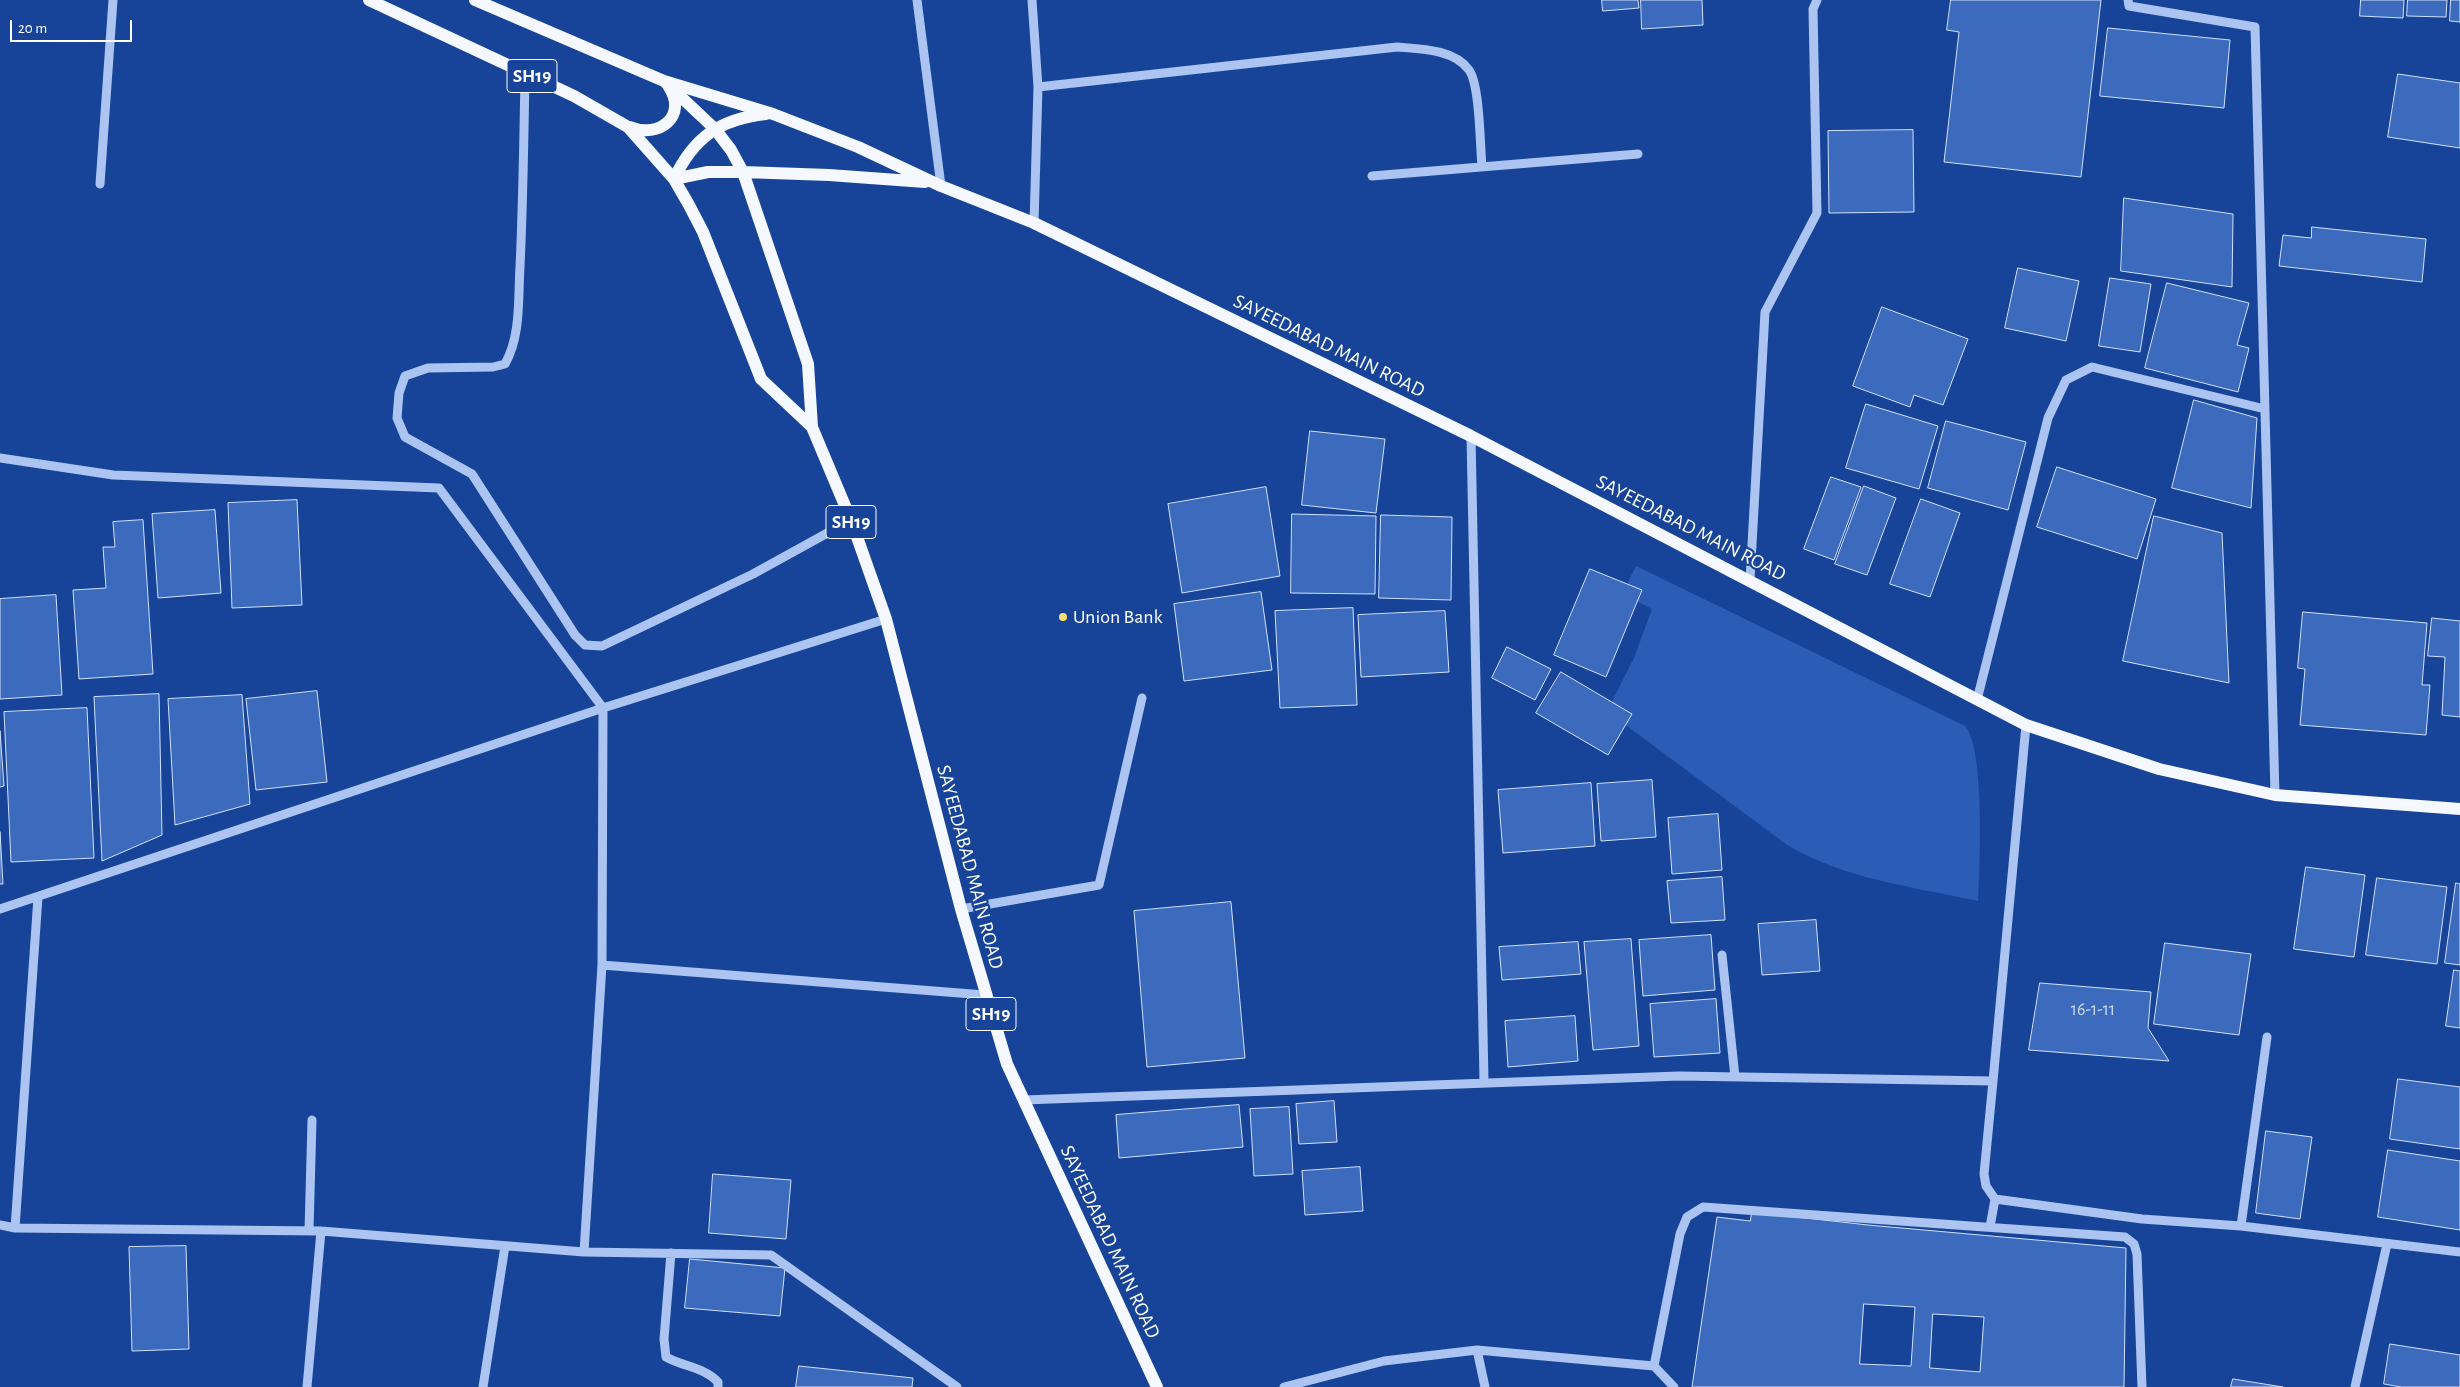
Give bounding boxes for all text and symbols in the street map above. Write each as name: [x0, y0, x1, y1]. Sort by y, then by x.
scale bar: [12, 10, 135, 42]
text: 20 m: [18, 21, 47, 36]
road number: SH19: [507, 59, 557, 92]
street label: SAYEEDABAD MAIN ROAD: [1229, 289, 1429, 403]
street label: SAYEEDABAD MAIN ROAD: [1592, 470, 1790, 586]
road number: SH19: [826, 506, 876, 538]
place label: Union Bank: [1073, 605, 1163, 629]
marker: Union Bank: [1057, 611, 1069, 623]
street label: SAYEEDABAD MAIN ROAD: [931, 762, 1009, 972]
road number: SH19: [966, 998, 1016, 1030]
house number: 16-1-11: [2071, 999, 2115, 1021]
street label: SAYEEDABAD MAIN ROAD: [1055, 1142, 1165, 1342]

